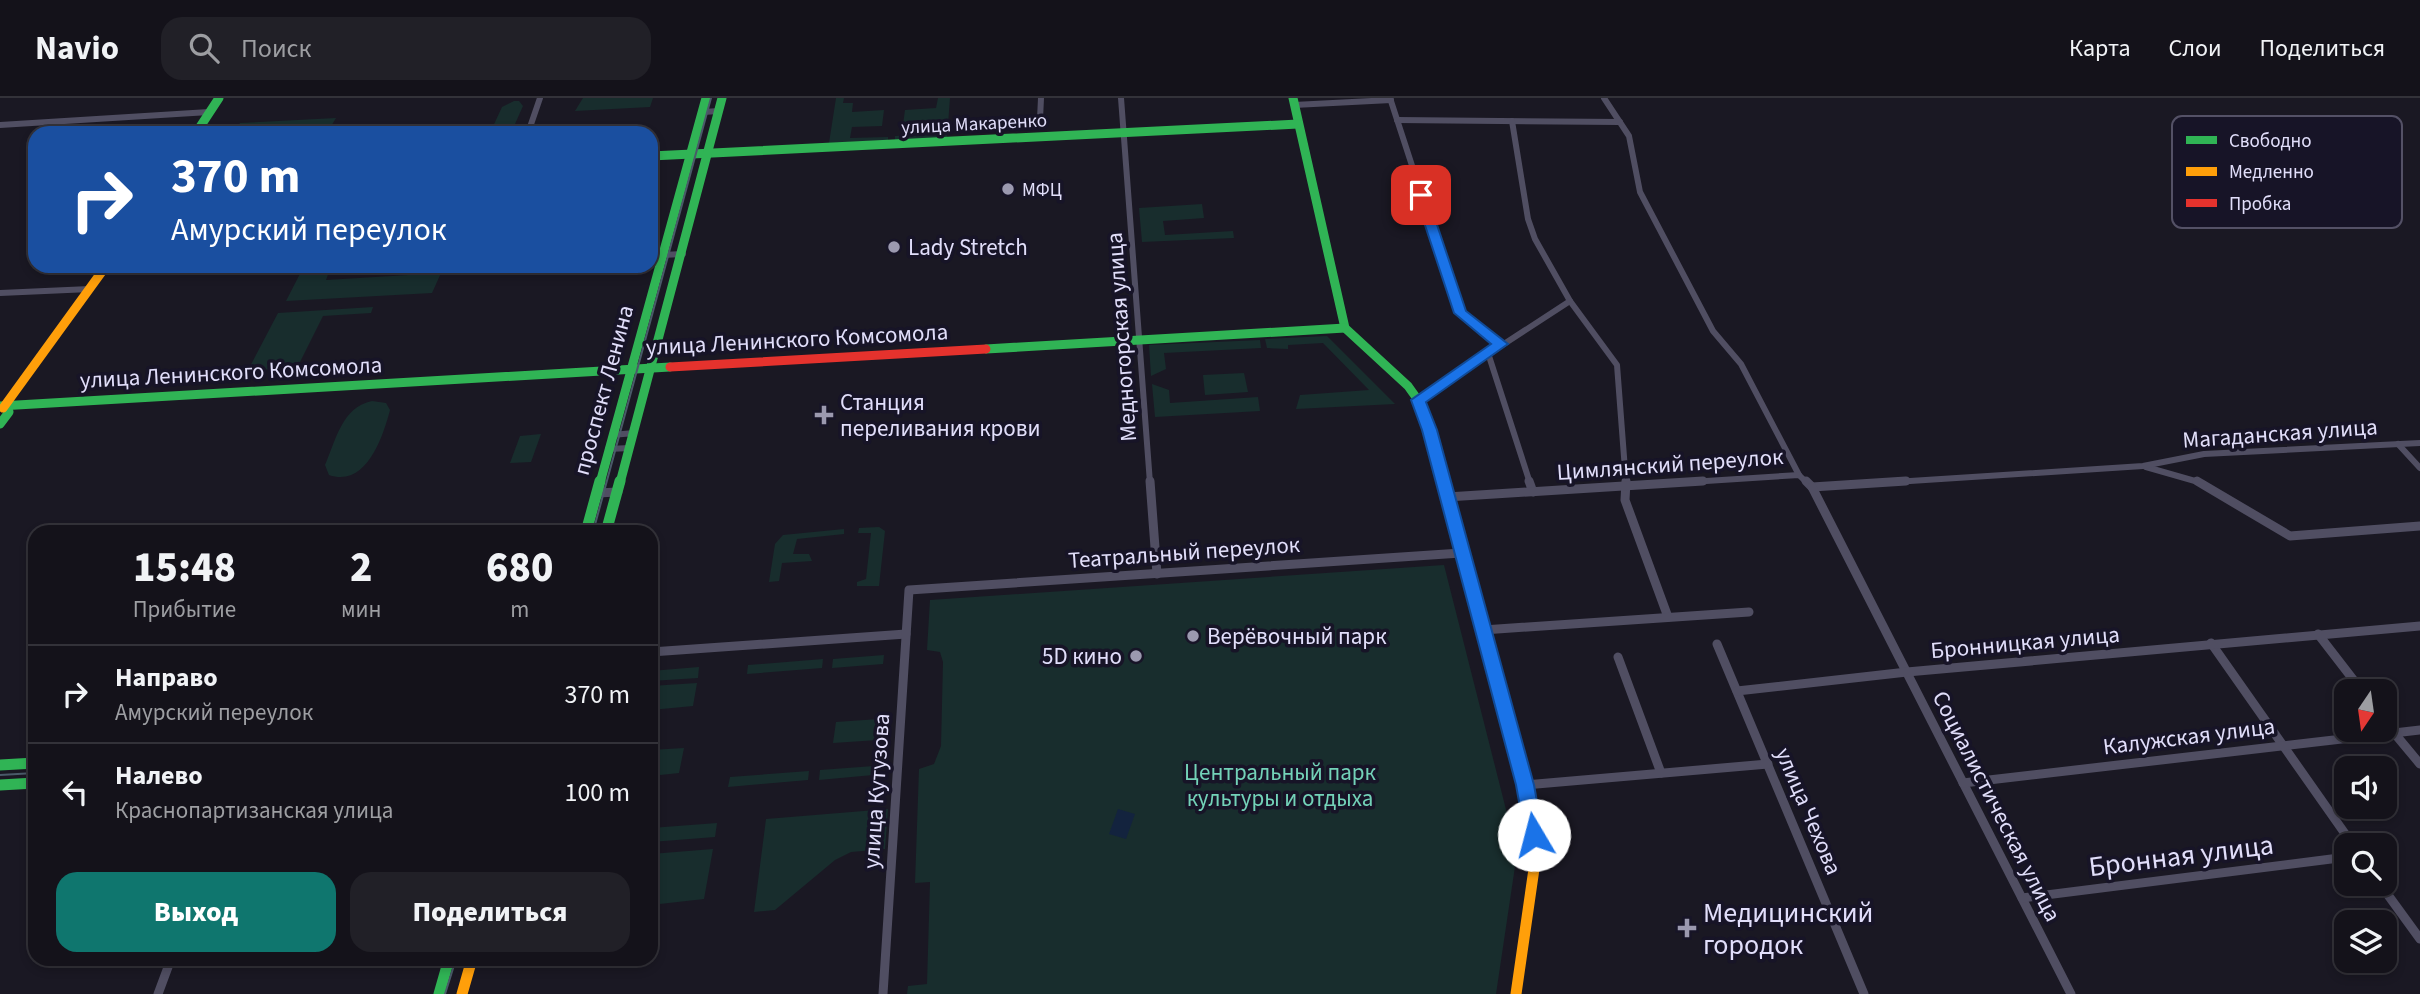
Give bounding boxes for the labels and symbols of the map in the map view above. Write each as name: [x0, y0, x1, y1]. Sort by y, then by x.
street label: улица Макаренко: [901, 107, 1048, 142]
legend: [2172, 116, 2402, 228]
text: Свободно: [2229, 128, 2312, 155]
text: Медленно: [2229, 159, 2314, 186]
pin: [1391, 165, 1451, 225]
place label: МФЦ: [1022, 177, 1062, 204]
marker: МФЦ: [1000, 181, 1016, 197]
text: Пробка: [2229, 191, 2291, 218]
place label: Lady Stretch: [908, 231, 1028, 264]
street label: Медногорская улица: [1098, 231, 1145, 443]
marker: Lady Stretch: [886, 239, 902, 255]
street label: проспект Ленина: [565, 301, 642, 479]
street label: улица Ленинского Комсомола: [645, 315, 949, 364]
street label: улица Ленинского Комсомола: [79, 348, 383, 397]
place label: Станция переливания крови: [840, 386, 1040, 445]
marker: Станция переливания крови: [814, 405, 834, 425]
street label: Магаданская улица: [2181, 410, 2379, 457]
street label: Цимлянский переулок: [1556, 440, 1785, 489]
street label: Театральный переулок: [1067, 528, 1302, 577]
street label: Бронницкая улица: [1929, 618, 2121, 667]
place label: Верёвочный парк: [1207, 620, 1387, 653]
marker: Верёвочный парк: [1185, 628, 1201, 644]
place label: 5D кино: [1042, 640, 1122, 673]
marker: 5D кино: [1128, 648, 1144, 664]
north arrow: [2334, 679, 2398, 742]
street label: Социалистическая улица: [1924, 685, 2069, 927]
street label: Калужская улица: [2101, 710, 2277, 763]
street label: улица Кутузова: [855, 712, 898, 870]
street label: улица Чехова: [1767, 742, 1850, 880]
park label: Центральный парк культуры и отдыха: [1184, 756, 1377, 815]
position arrow: [1497, 798, 1571, 872]
street label: Бронная улица: [2086, 825, 2276, 887]
place label: Медицинский городок: [1703, 893, 1873, 965]
marker: Медицинский городок: [1677, 918, 1697, 938]

